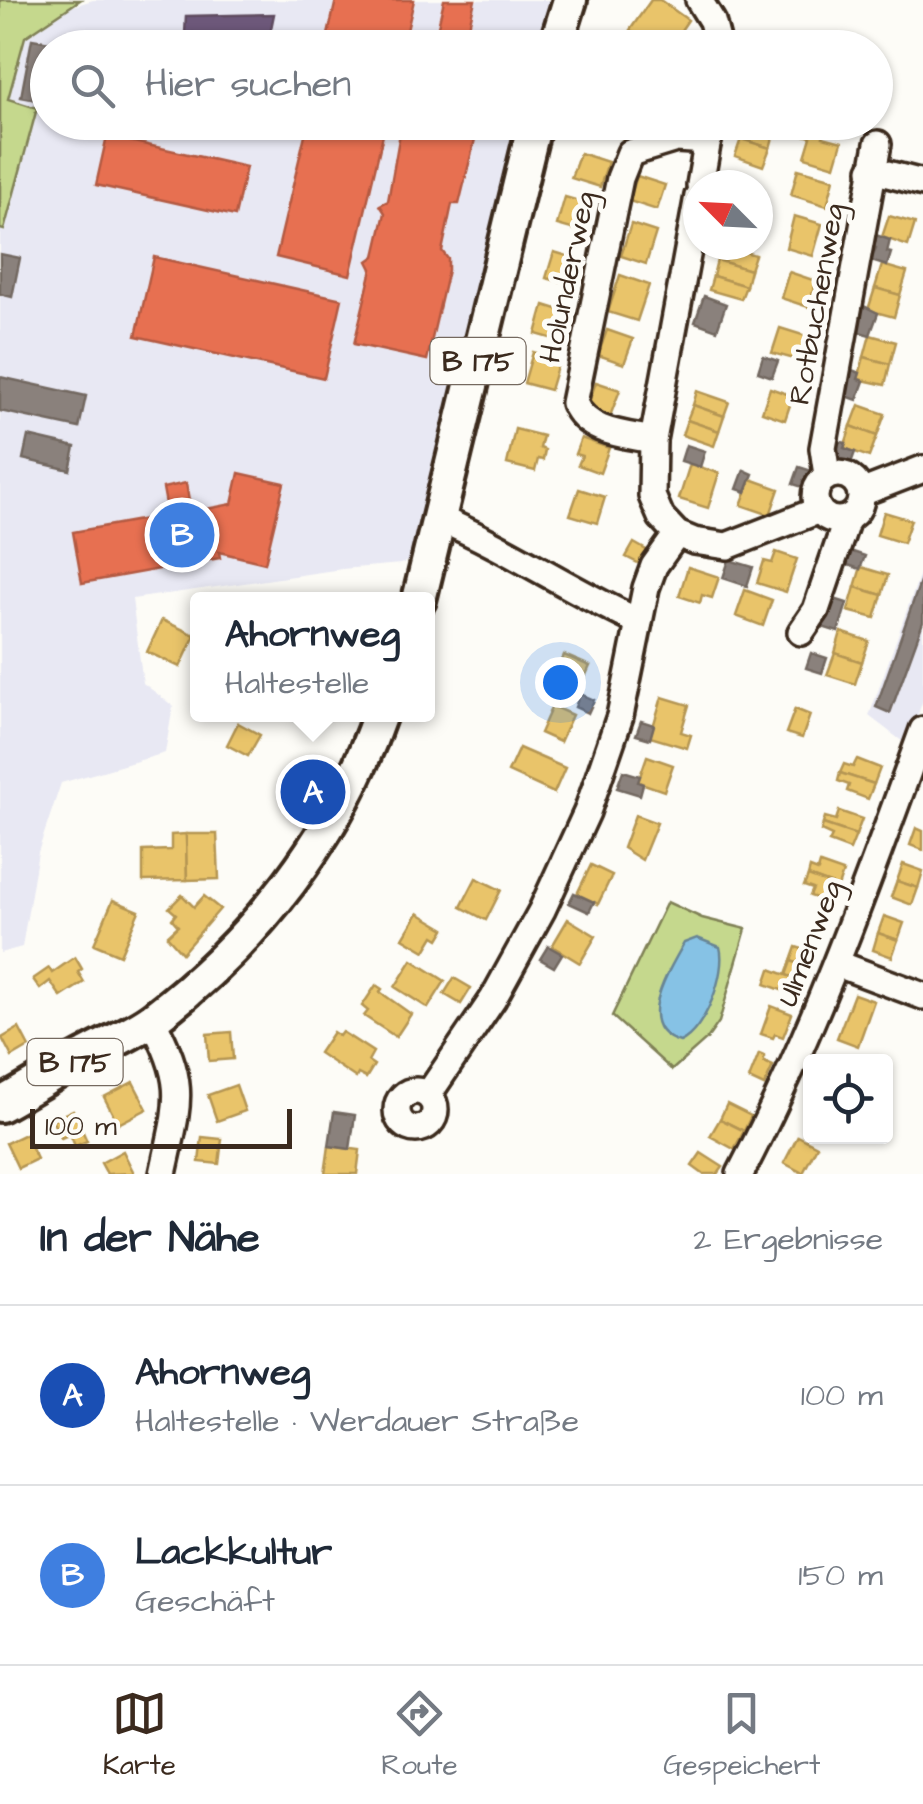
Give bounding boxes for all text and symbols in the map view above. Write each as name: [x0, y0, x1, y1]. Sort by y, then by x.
search box: [30, 30, 893, 140]
icon: search: [65, 58, 120, 113]
text: Hier suchen: [145, 59, 351, 111]
north arrow: [683, 170, 773, 260]
street label: Holunderweg: [529, 188, 608, 367]
street label: Rotbuchenweg: [779, 200, 856, 408]
road number: B 175: [430, 338, 526, 384]
pin: B: [150, 498, 214, 572]
popup: [190, 592, 435, 722]
text: Ahornweg: [225, 609, 400, 661]
your location: [535, 657, 586, 708]
text: Haltestelle: [225, 661, 369, 706]
pin: A: [280, 754, 346, 830]
street label: Ulmenweg: [767, 874, 854, 1013]
road number: B 175: [28, 1039, 122, 1085]
map controls: [803, 1054, 893, 1144]
button: locate: [803, 1054, 893, 1144]
scale bar: [30, 1104, 292, 1148]
text: 100 m: [45, 1107, 117, 1146]
text: In der Nähe: [40, 1210, 260, 1268]
text: 2 Ergebnisse: [693, 1217, 883, 1262]
text: Ahornweg: [135, 1347, 310, 1399]
text: A: [62, 1373, 83, 1418]
text: 100 m: [801, 1373, 883, 1418]
text: Haltestelle · Werdauer Straße: [135, 1399, 579, 1444]
text: Lackkultur: [135, 1527, 332, 1579]
text: B: [61, 1553, 84, 1598]
text: 150 m: [798, 1553, 883, 1598]
text: Geschäft: [135, 1579, 275, 1624]
tab: Karte: [103, 1686, 176, 1785]
tab: Route: [381, 1686, 458, 1785]
tab: Gespeichert: [663, 1686, 820, 1785]

